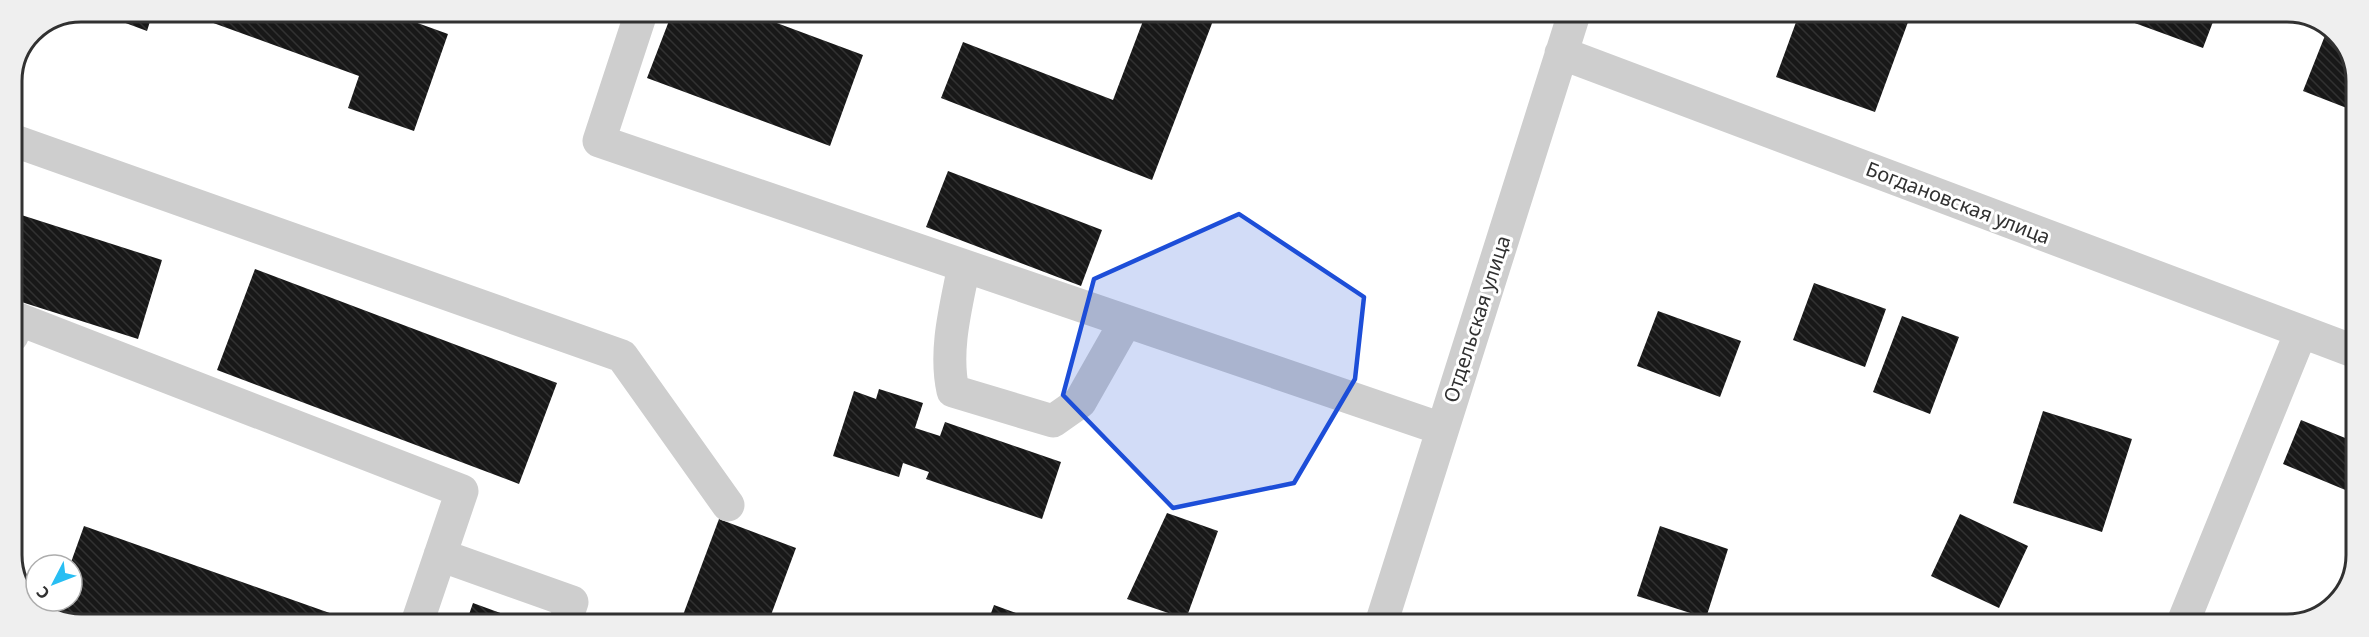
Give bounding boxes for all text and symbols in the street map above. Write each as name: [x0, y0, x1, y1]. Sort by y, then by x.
street label: Богдановская улица: [1862, 155, 2054, 250]
street label: Отдельская улица: [1437, 232, 1516, 406]
north arrow: [24, 553, 84, 613]
text: С: [31, 582, 54, 604]

